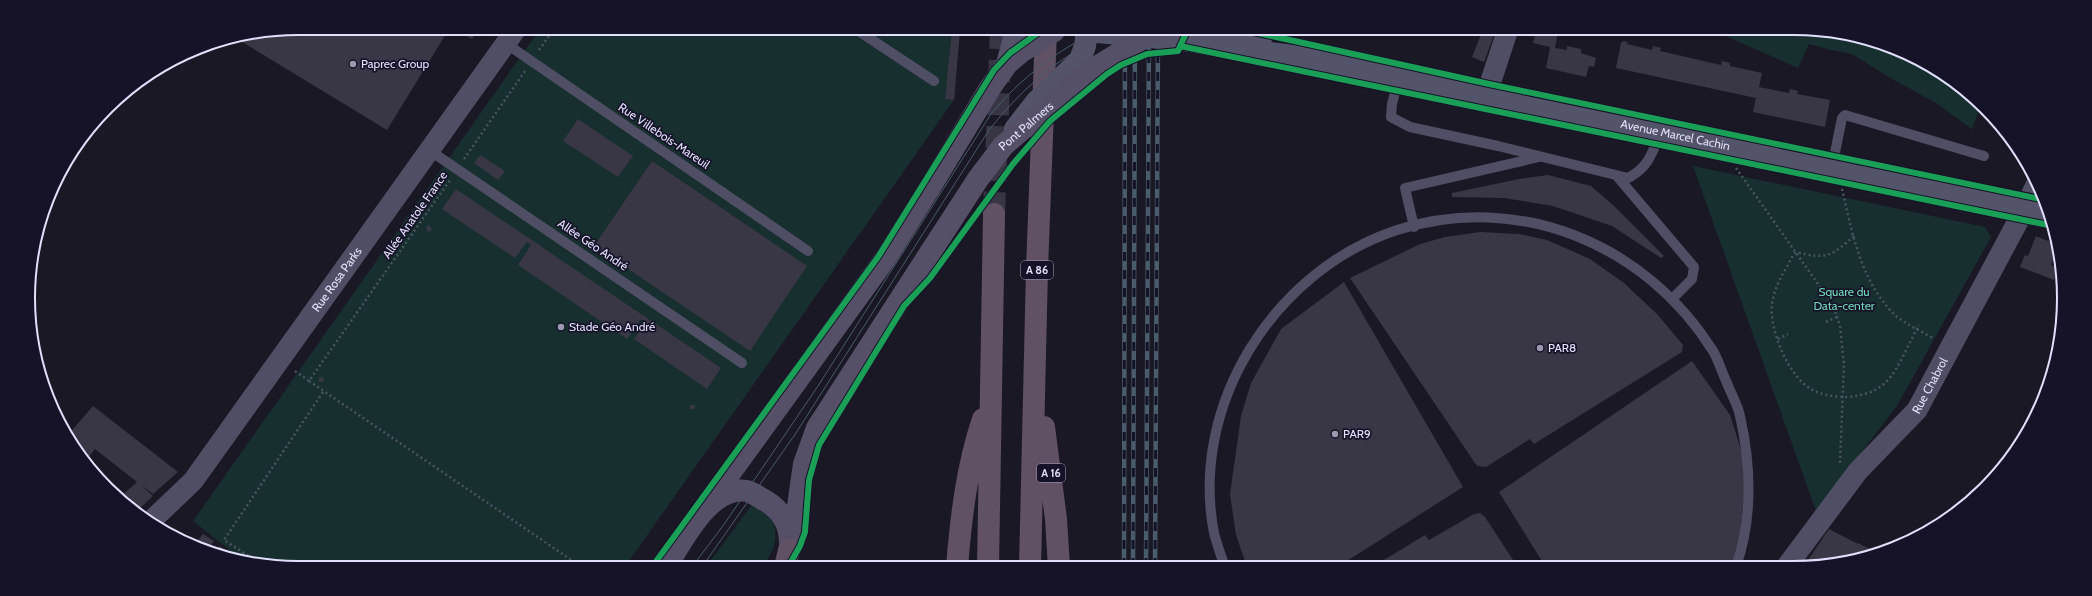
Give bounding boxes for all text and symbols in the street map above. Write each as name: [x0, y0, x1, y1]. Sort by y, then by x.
place label: Paprec Group: [361, 56, 430, 71]
marker: Paprec Group: [348, 59, 358, 69]
street label: Pont Palmers: [995, 98, 1056, 153]
street label: Rue Villebois-Mareuil: [616, 99, 713, 172]
street label: Avenue Marcel Cachin: [1620, 116, 1732, 153]
street label: Allée Anatole France: [379, 168, 450, 261]
street label: Allée Géo André: [555, 215, 631, 274]
street label: Rue Rosa Parks: [308, 244, 365, 315]
road number: A 86: [1021, 261, 1053, 279]
park label: Square du Data-center: [1813, 284, 1875, 313]
place label: Stade Géo André: [569, 319, 655, 334]
marker: Stade Géo André: [556, 322, 566, 332]
place label: PAR8: [1548, 340, 1576, 355]
marker: PAR8: [1535, 343, 1545, 353]
street label: Rue Chabrol: [1908, 355, 1951, 416]
place label: PAR9: [1343, 426, 1371, 441]
marker: PAR9: [1330, 429, 1340, 439]
road number: A 16: [1037, 464, 1065, 482]

